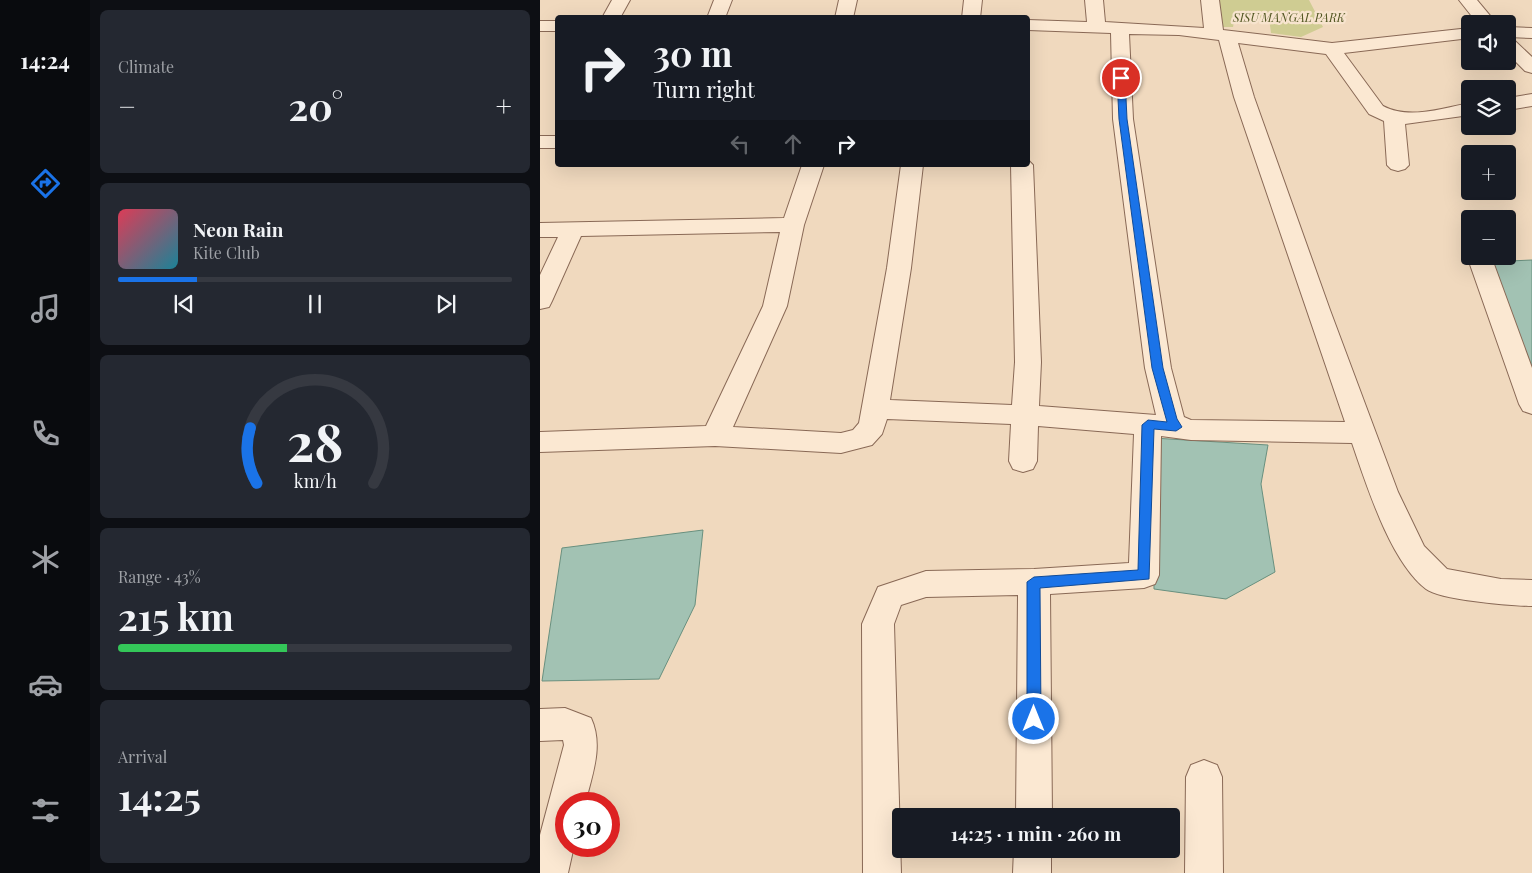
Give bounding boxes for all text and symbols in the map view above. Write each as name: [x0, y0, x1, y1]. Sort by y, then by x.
park label: SISU MANGAL PARK: [1232, 9, 1346, 25]
map controls: [1461, 15, 1516, 265]
button: sound: [1461, 15, 1516, 70]
text: 30 m: [653, 29, 733, 76]
icon: right: [570, 35, 635, 100]
text: 14:24: [20, 45, 70, 75]
text: Climate: [118, 56, 174, 77]
pin: [1100, 57, 1142, 99]
icon: arrive: [1107, 64, 1135, 92]
text: Turn right: [653, 74, 755, 104]
text: 20°: [288, 80, 343, 131]
button: layers: [1461, 80, 1516, 135]
text: −: [118, 87, 136, 124]
text: +: [496, 87, 512, 124]
icon: left: [726, 130, 754, 158]
icon: ahead: [779, 130, 807, 158]
icon: right: [832, 130, 860, 158]
button: +: [1461, 145, 1516, 200]
icon: directions: [28, 166, 63, 201]
button: −: [1461, 210, 1516, 265]
text: Neon Rain: [193, 216, 283, 242]
text: Kite Club: [193, 242, 260, 263]
icon: previous: [170, 290, 198, 318]
icon: pause: [301, 290, 329, 318]
icon: next: [432, 290, 460, 318]
icon: music: [28, 291, 63, 326]
text: 28: [287, 406, 343, 475]
icon: phone: [28, 416, 63, 451]
text: km/h: [294, 469, 337, 492]
icon: climate: [28, 542, 63, 577]
text: Range · 43%: [118, 566, 201, 587]
text: 215 km: [118, 590, 234, 641]
icon: car: [28, 667, 63, 702]
position arrow: [1007, 692, 1059, 744]
text: Arrival: [118, 746, 167, 767]
text: 14:25: [118, 770, 201, 821]
speed limit sign: 30: [555, 792, 620, 857]
icon: filters: [28, 793, 63, 828]
text: 14:25 · 1 min · 260 m: [951, 820, 1121, 846]

